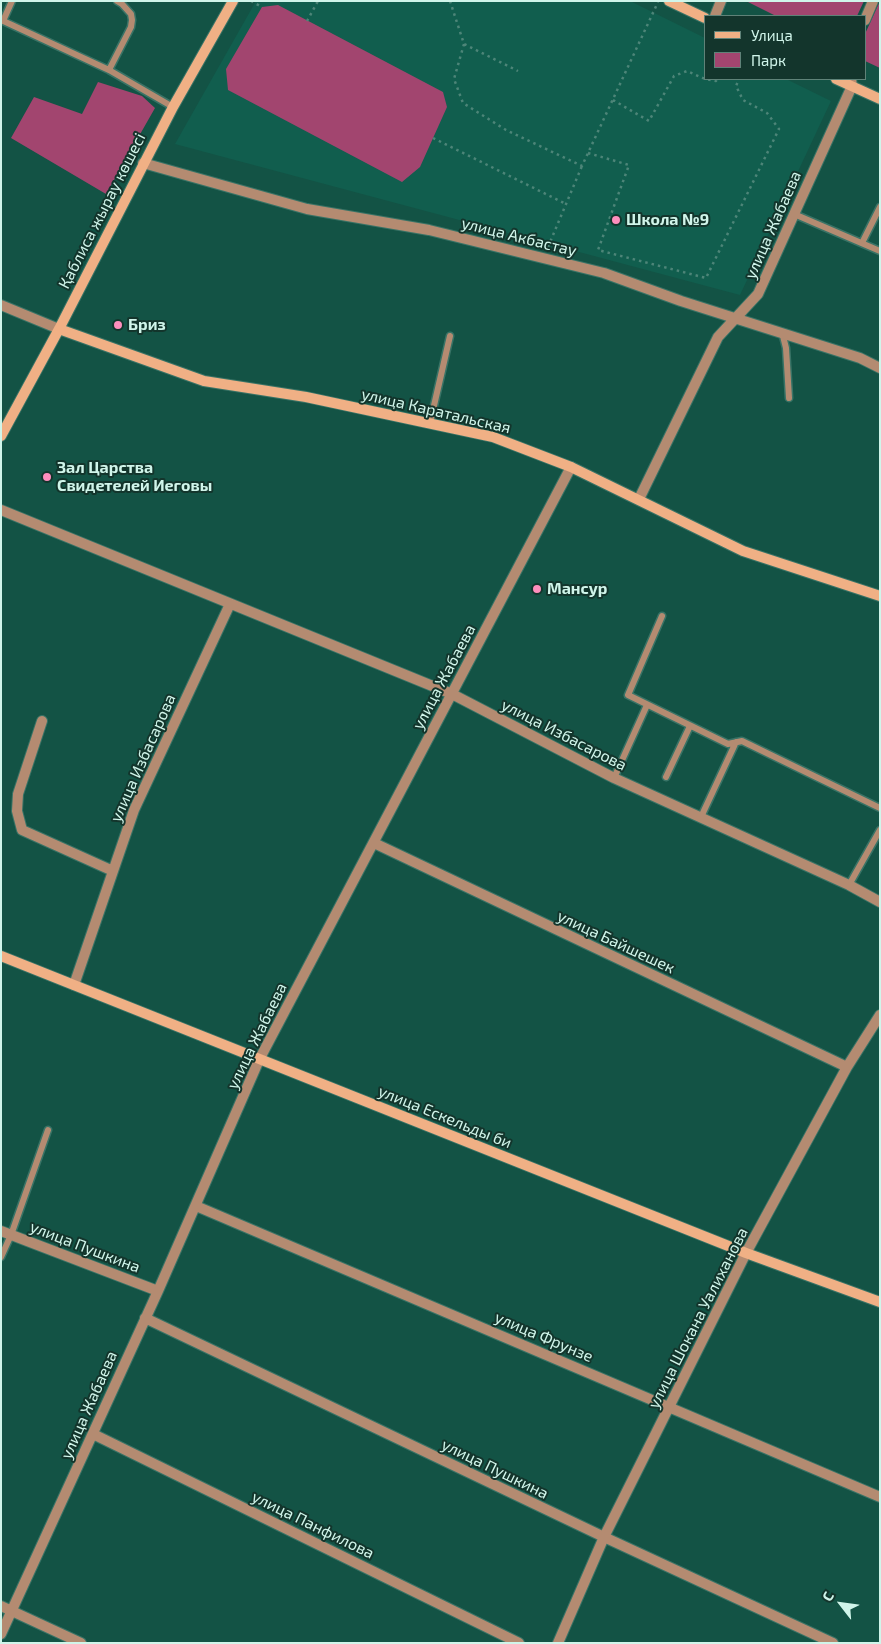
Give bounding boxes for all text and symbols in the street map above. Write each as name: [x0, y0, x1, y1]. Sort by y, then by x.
legend: [704, 15, 866, 80]
text: Улица: [751, 26, 793, 44]
text: Парк: [751, 51, 786, 69]
street label: Қаблиса жырау көшесі: [54, 130, 150, 292]
street label: улица Жабаева: [741, 168, 805, 282]
place label: Школа №9: [626, 210, 709, 230]
street label: улица Акбастау: [460, 213, 578, 261]
marker: Школа №9: [610, 214, 622, 226]
place label: Бриз: [128, 315, 166, 335]
marker: Бриз: [112, 319, 124, 331]
street label: улица Каратальская: [359, 384, 513, 438]
place label: Зал Царства Свидетелей Иеговы: [57, 458, 212, 496]
marker: Зал Царства Свидетелей Иеговы: [41, 471, 53, 483]
place label: Мансур: [547, 579, 607, 599]
marker: Мансур: [531, 583, 543, 595]
street label: улица Жабаева: [408, 621, 480, 733]
street label: улица Избасарова: [106, 691, 180, 825]
street label: улица Избасарова: [498, 695, 630, 775]
street label: улица Байшешек: [554, 906, 678, 978]
street label: улица Жабаева: [223, 980, 291, 1092]
street label: улица Ескельды би: [375, 1081, 515, 1153]
street label: улица Пушкина: [27, 1217, 143, 1277]
street label: улица Шокана Уалиханова: [644, 1224, 752, 1412]
street label: улица Фрунзе: [492, 1308, 596, 1366]
street label: улица Жабаева: [57, 1348, 121, 1462]
street label: улица Пушкина: [438, 1435, 552, 1503]
street label: улица Панфилова: [249, 1487, 377, 1563]
north arrow: [816, 1579, 866, 1629]
text: С: [818, 1588, 837, 1604]

